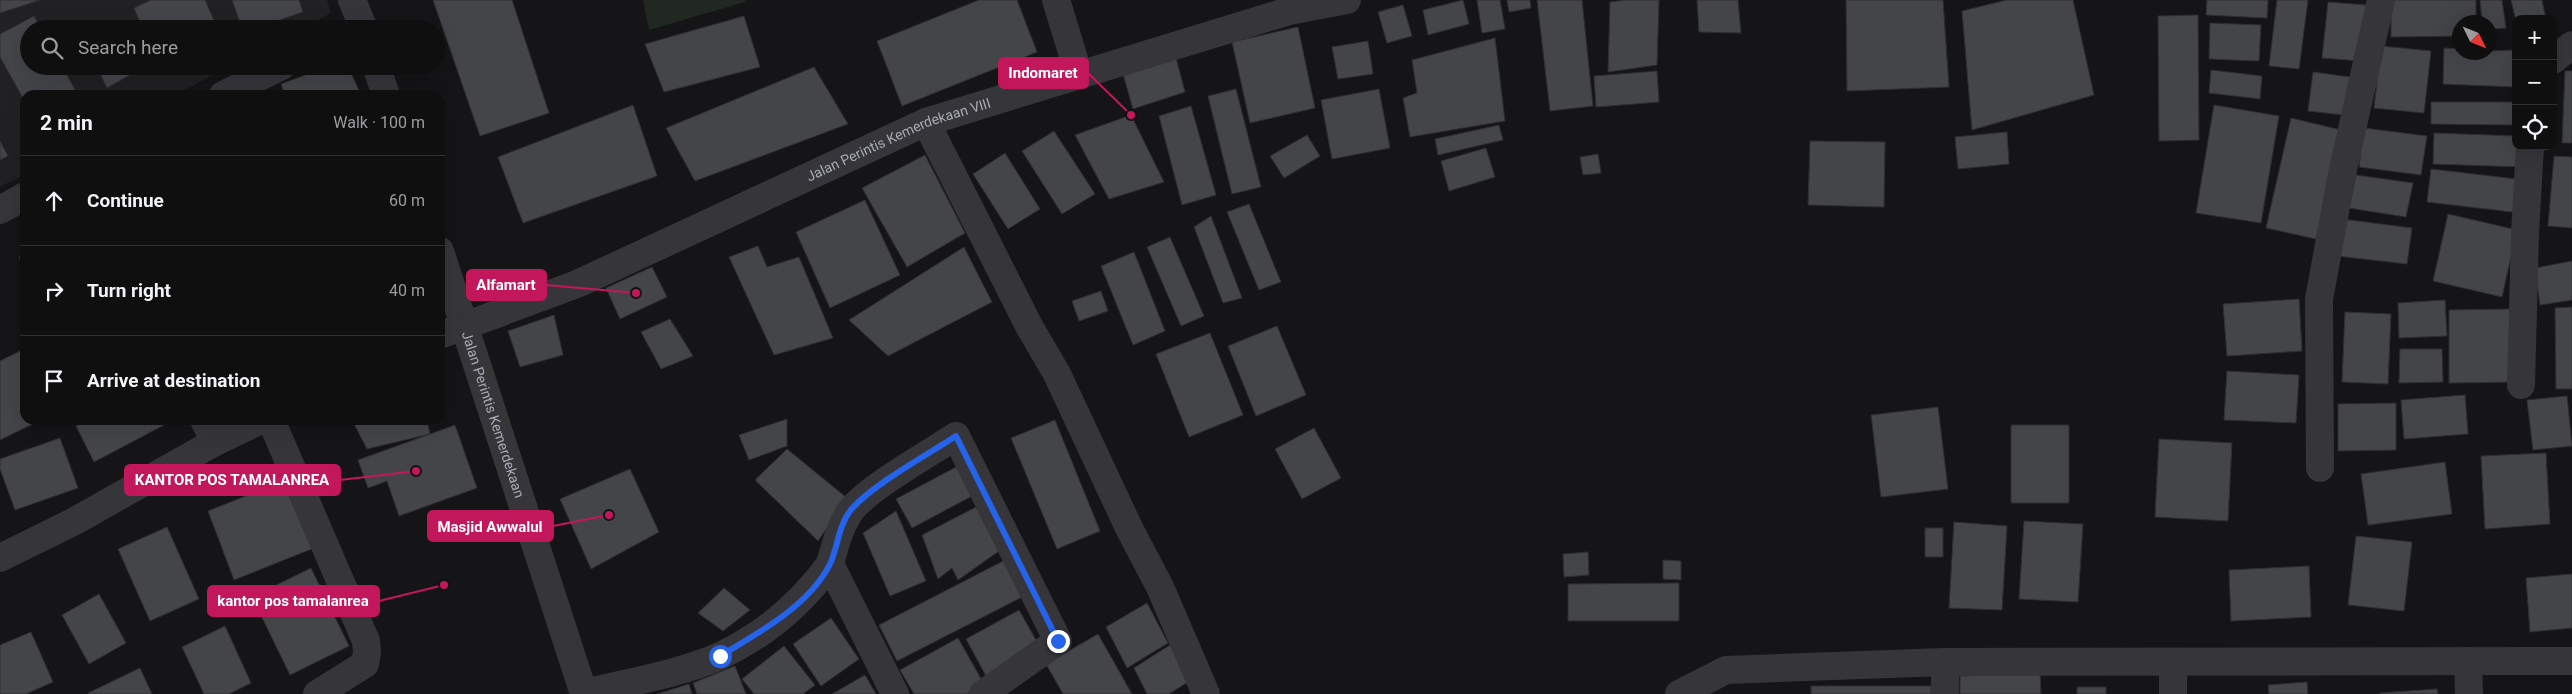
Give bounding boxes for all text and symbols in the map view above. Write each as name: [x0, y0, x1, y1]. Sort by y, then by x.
north arrow: [2452, 15, 2497, 60]
map controls: [2512, 15, 2557, 150]
button: +: [2512, 15, 2557, 60]
search box: [20, 20, 445, 75]
icon: search: [38, 34, 66, 62]
text: Search here: [78, 36, 178, 59]
callout: Indomaret: [999, 58, 1088, 88]
button: −: [2512, 60, 2557, 105]
text: Indomaret: [1008, 64, 1078, 82]
street label: Jalan Perintis Kemerdekaan VIII: [804, 95, 992, 184]
button: locate: [2512, 105, 2557, 150]
text: 2 min: [40, 111, 93, 135]
text: Walk · 100 m: [333, 113, 425, 132]
icon: ahead: [40, 187, 68, 215]
text: Continue: [87, 189, 164, 212]
text: 60 m: [389, 191, 425, 210]
callout: Alfamart: [467, 270, 546, 300]
text: Alfamart: [476, 276, 536, 294]
icon: right: [40, 277, 68, 305]
text: Turn right: [87, 279, 171, 302]
text: 40 m: [389, 281, 425, 300]
street label: Jalan Perintis Kemerdekaan: [459, 329, 528, 500]
icon: arrive: [40, 367, 68, 395]
text: Arrive at destination: [87, 369, 260, 392]
callout: KANTOR POS TAMALANREA: [125, 465, 340, 495]
text: KANTOR POS TAMALANREA: [135, 471, 330, 489]
callout: Masjid Awwalul: [428, 511, 553, 541]
text: Masjid Awwalul: [437, 518, 543, 536]
callout: kantor pos tamalanrea: [208, 586, 379, 616]
text: kantor pos tamalanrea: [217, 592, 369, 610]
route end: [1047, 630, 1070, 653]
route start: [709, 645, 732, 668]

